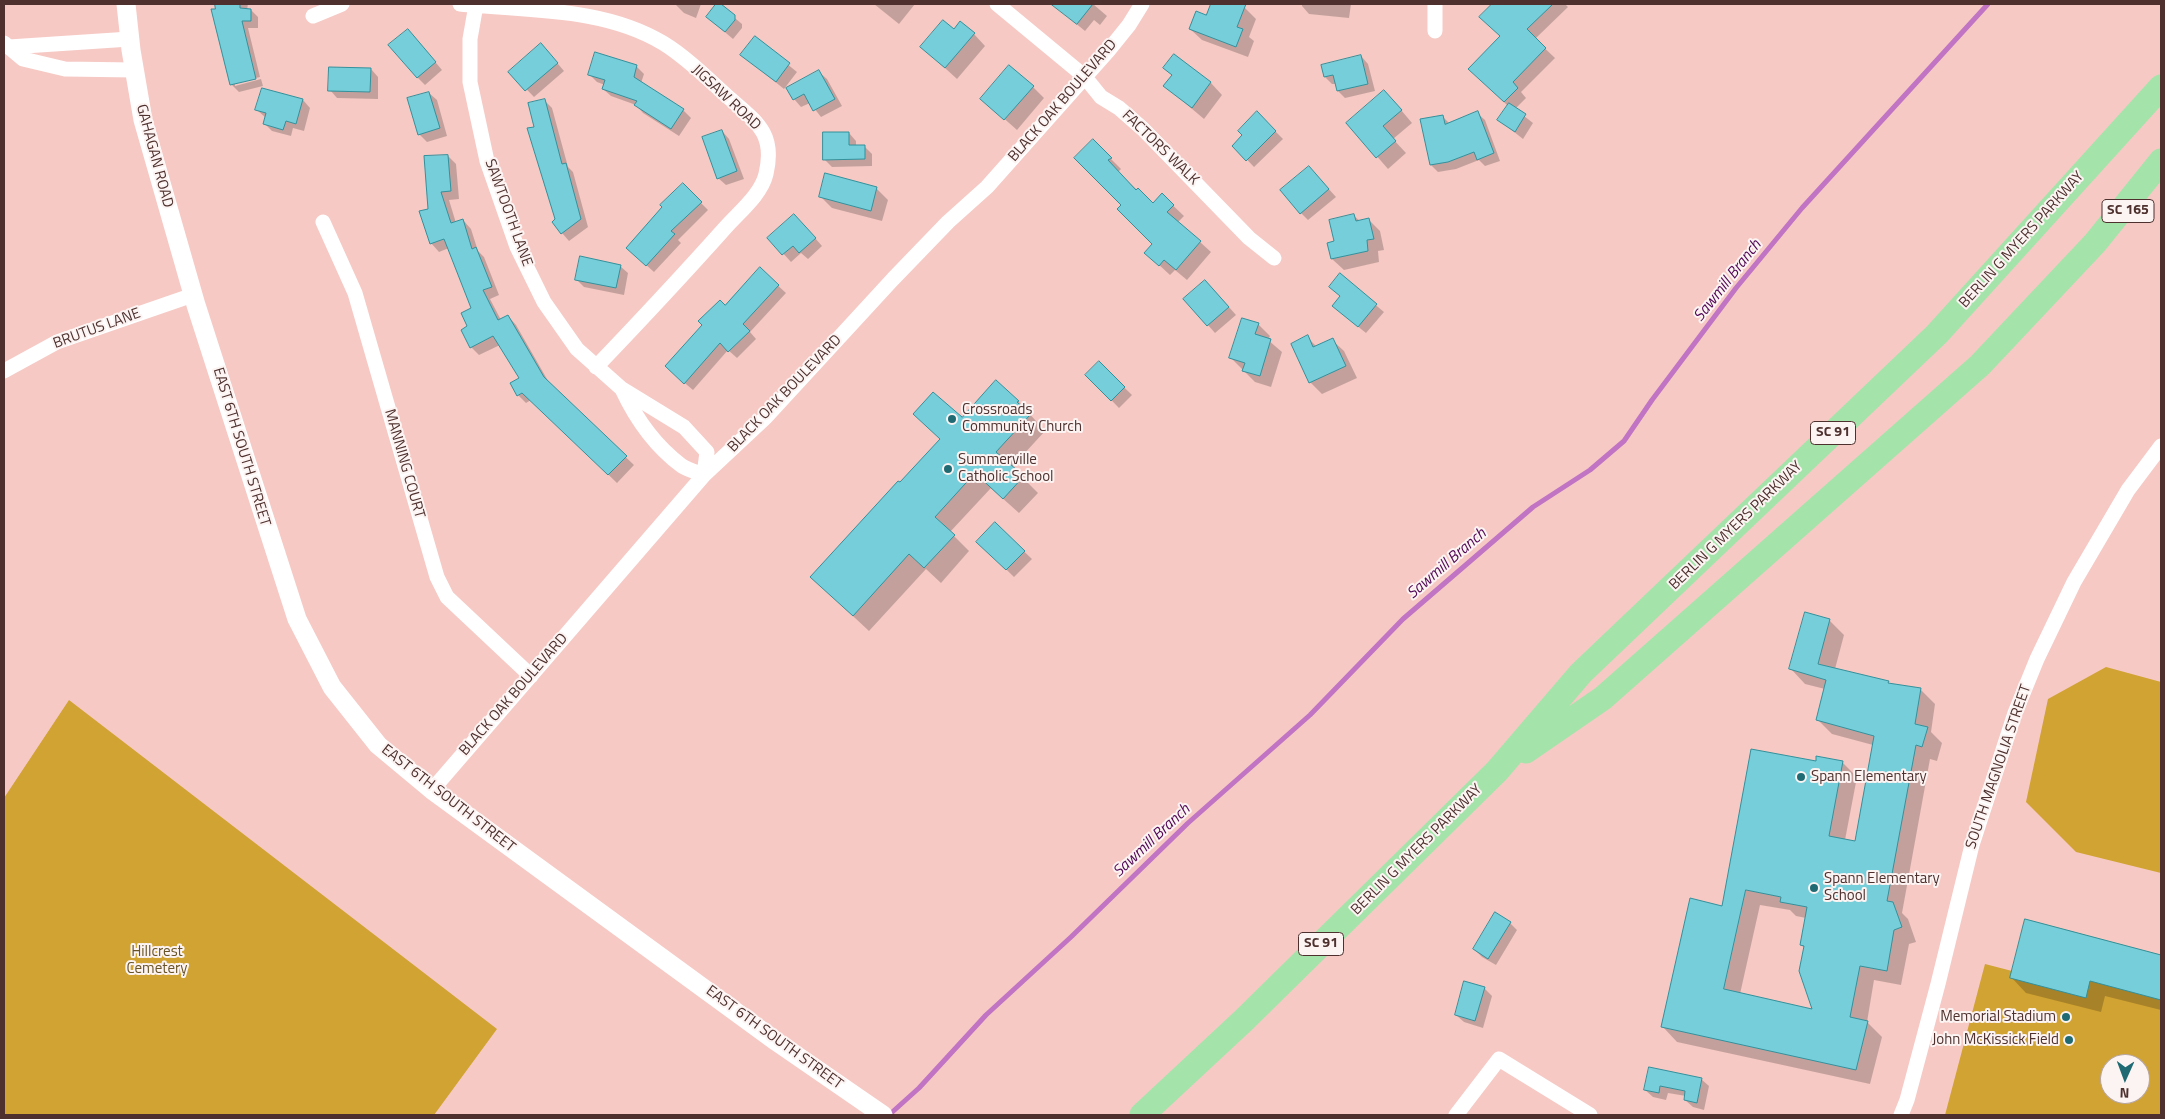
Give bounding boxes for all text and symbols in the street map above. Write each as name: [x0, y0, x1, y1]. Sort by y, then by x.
street label: BLACK OAK BOULEVARD: [1005, 36, 1121, 166]
street label: JIGSAW ROAD: [688, 61, 764, 135]
street label: GAHAGAN ROAD: [132, 102, 176, 210]
street label: FACTORS WALK: [1118, 107, 1202, 189]
street label: SAWTOOTH LANE: [480, 157, 536, 269]
street label: BERLIN G MYERS PARKWAY: [1956, 168, 2088, 312]
road number: SC 165: [2102, 200, 2154, 222]
water label: Sawmill Branch: [1690, 236, 1766, 326]
street label: BRUTUS LANE: [51, 305, 143, 353]
street label: BLACK OAK BOULEVARD: [724, 332, 846, 456]
street label: EAST 6TH SOUTH STREET: [208, 366, 274, 528]
place label: Crossroads Community Church: [962, 401, 1082, 436]
street label: MANNING COURT: [380, 407, 428, 521]
marker: Crossroads Community Church: [946, 413, 958, 425]
road number: SC 91: [1810, 422, 1856, 444]
place label: Summerville Catholic School: [958, 451, 1054, 486]
street label: BERLIN G MYERS PARKWAY: [1666, 458, 1806, 594]
marker: Summerville Catholic School: [942, 463, 954, 475]
water label: Sawmill Branch: [1404, 525, 1490, 603]
street label: BLACK OAK BOULEVARD: [456, 630, 572, 760]
street label: SOUTH MAGNOLIA STREET: [1962, 683, 2036, 851]
street label: EAST 6TH SOUTH STREET: [377, 741, 519, 857]
place label: Spann Elementary: [1811, 768, 1927, 786]
marker: Spann Elementary: [1795, 771, 1807, 783]
street label: BERLIN G MYERS PARKWAY: [1348, 781, 1486, 919]
water label: Sawmill Branch: [1110, 800, 1194, 882]
place label: Spann Elementary School: [1824, 870, 1940, 905]
marker: Spann Elementary School: [1808, 882, 1820, 894]
road number: SC 91: [1298, 932, 1344, 956]
park label: Hillcrest Cemetery: [127, 943, 187, 978]
street label: EAST 6TH SOUTH STREET: [702, 982, 846, 1094]
place label: Memorial Stadium: [1940, 1008, 2056, 1026]
marker: Memorial Stadium: [2060, 1011, 2072, 1023]
place label: John McKissick Field: [1932, 1031, 2059, 1049]
marker: John McKissick Field: [2063, 1034, 2075, 1046]
north arrow: [2100, 1054, 2150, 1104]
text: N: [2119, 1083, 2130, 1104]

